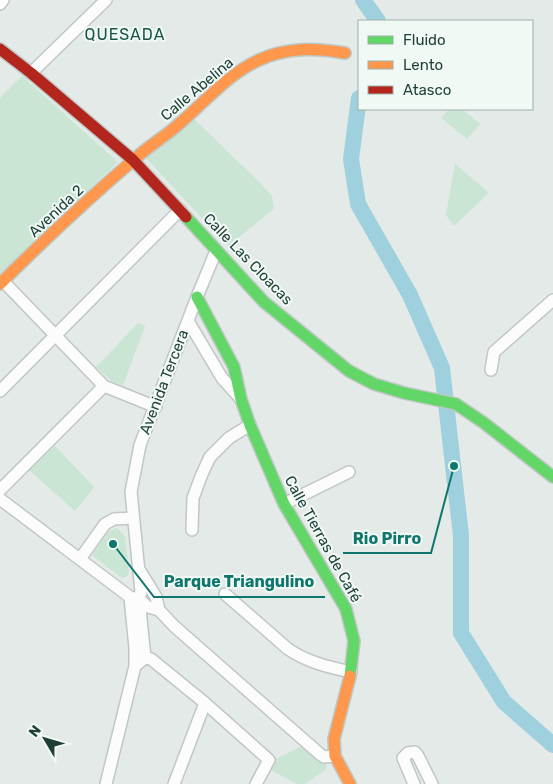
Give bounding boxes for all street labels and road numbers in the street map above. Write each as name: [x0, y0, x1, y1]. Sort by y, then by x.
street label: Calle Abelina: [157, 53, 237, 125]
street label: Avenida 2: [25, 181, 87, 241]
street label: Calle Las Cloacas: [200, 209, 297, 309]
street label: Avenida Tercera: [136, 327, 192, 437]
street label: Calle Tierras de Café: [281, 473, 365, 605]

